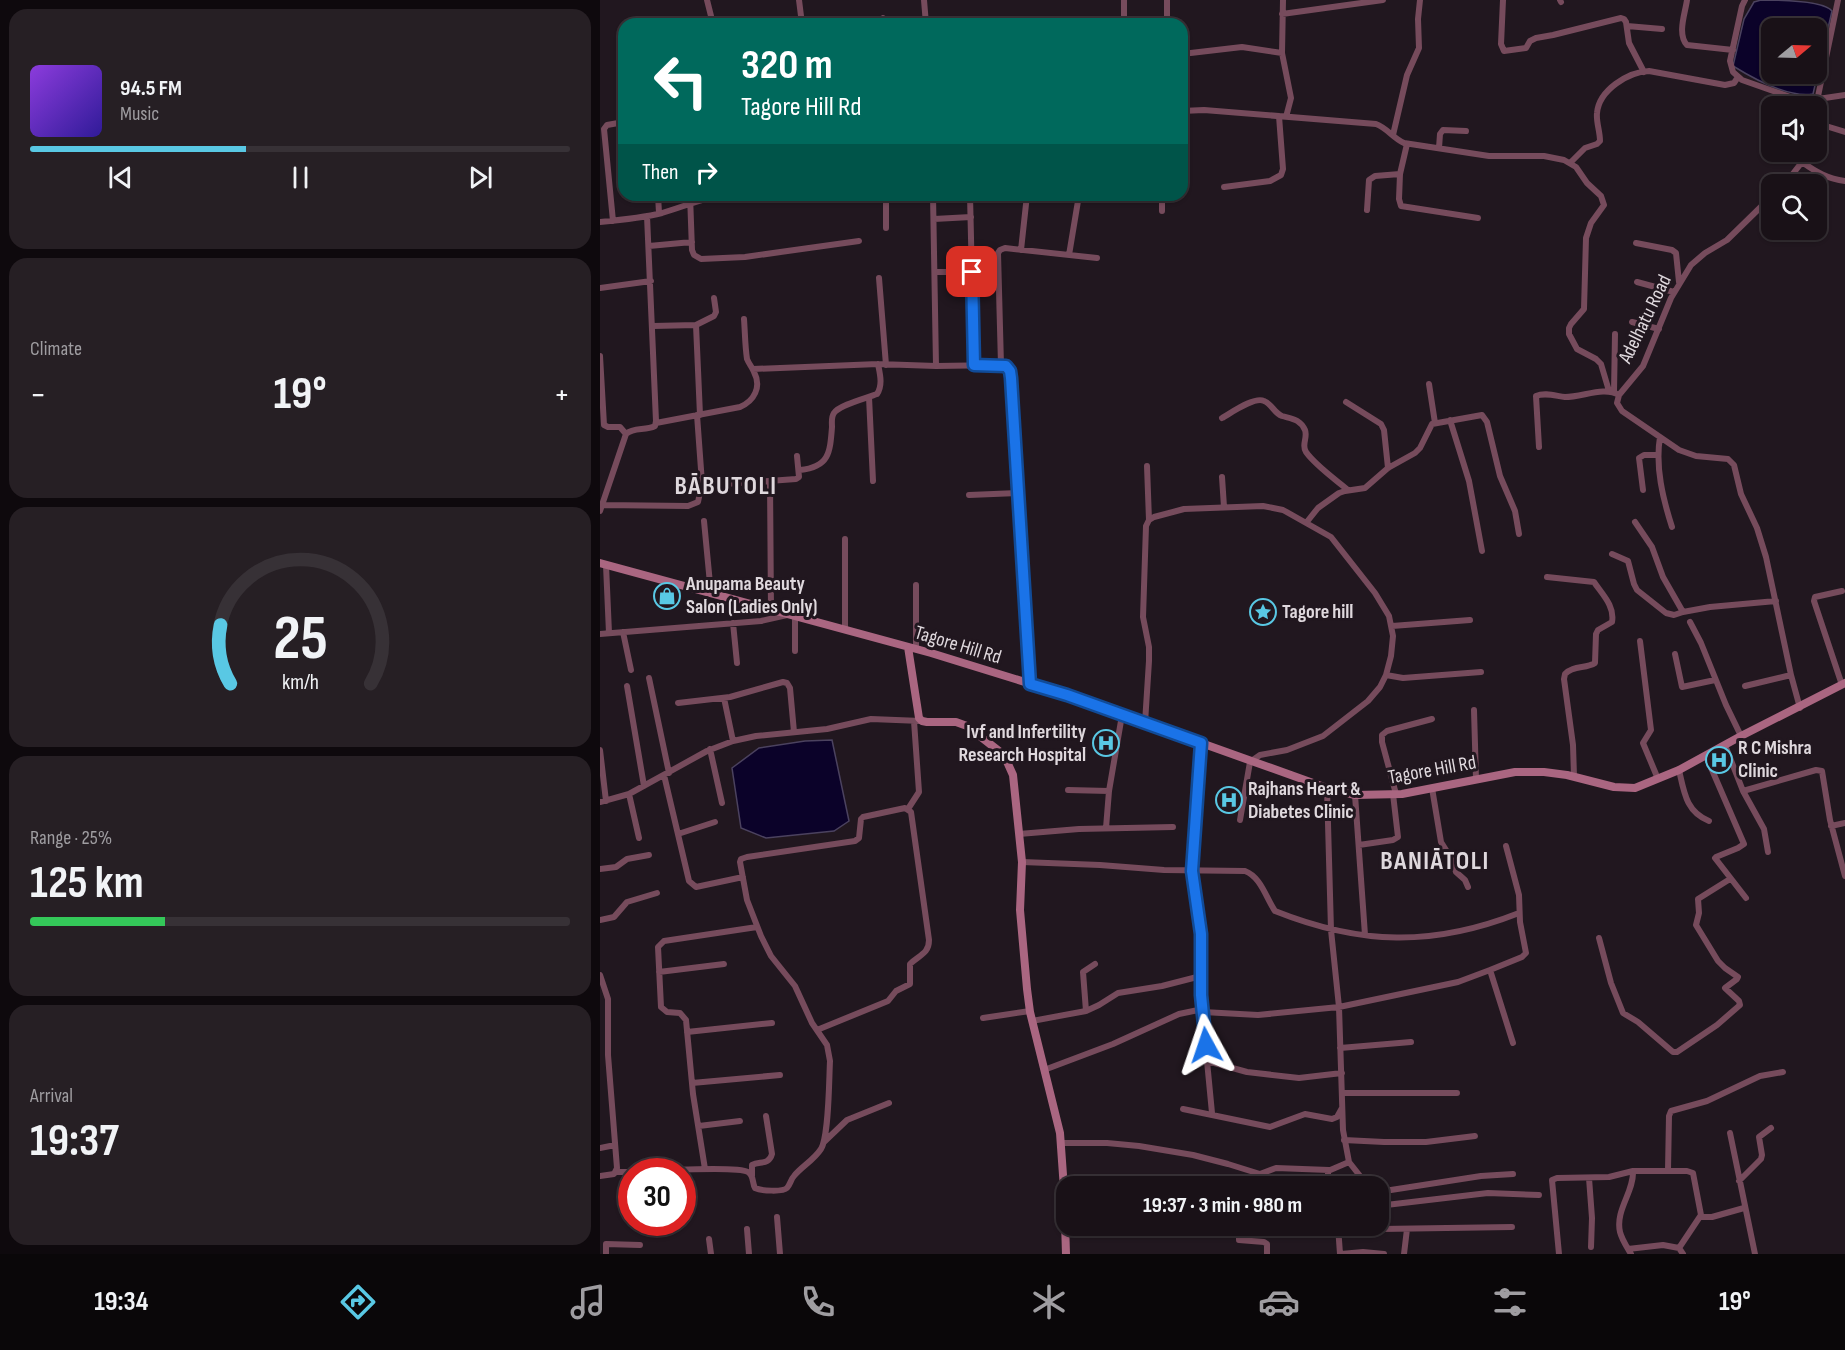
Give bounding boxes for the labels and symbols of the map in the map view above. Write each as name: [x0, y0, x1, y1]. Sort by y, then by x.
north arrow: [1761, 18, 1827, 84]
pin: [946, 246, 997, 297]
street label: Adelhatu Road: [1613, 271, 1677, 368]
district label: BĀBUTOLI: [675, 471, 777, 502]
place label: Anupama Beauty Salon (Ladies Only): [685, 572, 817, 619]
shop icon: Anupama Beauty Salon (Ladies Only): [652, 581, 682, 611]
place icon: Tagore hill: [1248, 597, 1278, 627]
place label: Tagore hill: [1282, 600, 1353, 624]
street label: Tagore Hill Rd: [912, 620, 1004, 670]
place label: Ivf and Infertility Research Hospital: [958, 720, 1087, 767]
hospital icon: Ivf and Infertility Research Hospital: [1091, 728, 1121, 758]
place label: R C Mishra Clinic: [1738, 736, 1812, 783]
hospital icon: R C Mishra Clinic: [1704, 745, 1734, 775]
street label: Tagore Hill Rd: [1386, 750, 1478, 790]
place label: Rajhans Heart & Diabetes Clinic: [1248, 777, 1361, 824]
hospital icon: Rajhans Heart & Diabetes Clinic: [1214, 785, 1244, 815]
district label: BANIĀTOLI: [1380, 846, 1490, 877]
position arrow: [1174, 1013, 1238, 1077]
speed limit sign: 30: [618, 1158, 696, 1236]

